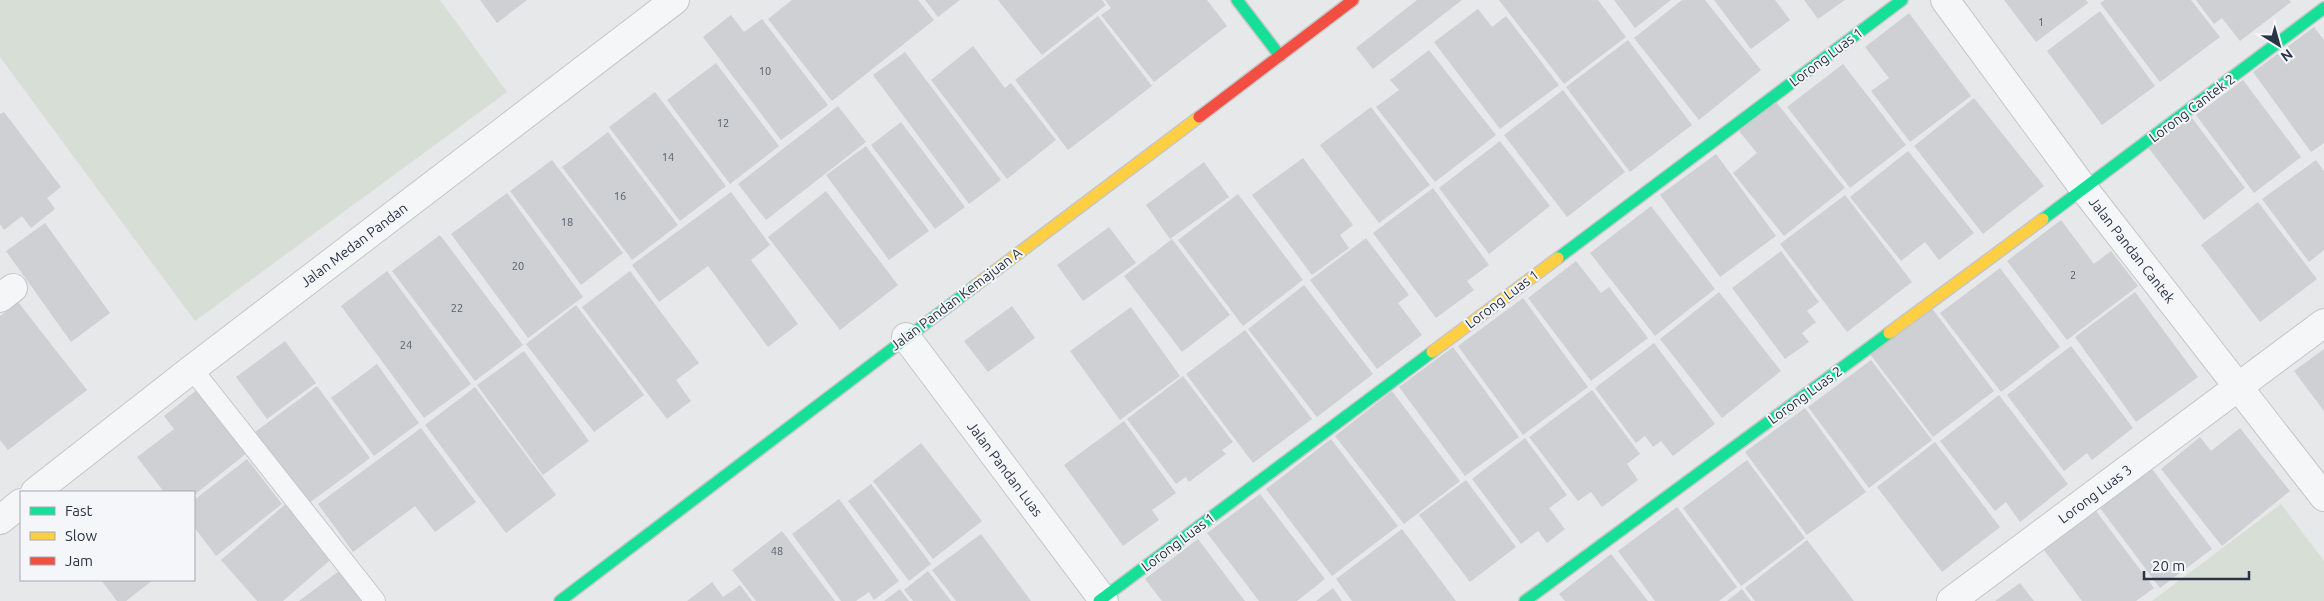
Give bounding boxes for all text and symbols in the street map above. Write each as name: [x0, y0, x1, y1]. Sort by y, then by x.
house number: 1: [2038, 16, 2044, 28]
north arrow: [2254, 20, 2304, 70]
street label: Lorong Luas 1: [1786, 24, 1866, 90]
text: N: [2278, 46, 2296, 65]
house number: 10: [759, 65, 771, 77]
street label: Lorong Cantek 2: [2146, 71, 2238, 145]
house number: 12: [717, 117, 729, 129]
house number: 14: [662, 151, 674, 163]
house number: 16: [614, 190, 626, 202]
street label: Jalan Pandan Cantek: [2086, 194, 2178, 306]
street label: Jalan Medan Pandan: [297, 200, 411, 290]
house number: 18: [561, 216, 573, 228]
street label: Jalan Pandan Kemajuan A: [887, 244, 1025, 354]
house number: 20: [512, 260, 524, 272]
street label: Lorong Luas 1: [1462, 266, 1542, 332]
house number: 2: [2070, 269, 2076, 281]
house number: 22: [451, 302, 463, 314]
house number: 24: [400, 339, 412, 351]
street label: Lorong Luas 2: [1765, 363, 1845, 427]
street label: Jalan Pandan Luas: [964, 418, 1046, 520]
street label: Lorong Luas 3: [2055, 461, 2135, 527]
legend: [20, 491, 195, 581]
text: Fast: [65, 502, 93, 519]
street label: Lorong Luas 1: [1138, 509, 1218, 575]
text: Slow: [65, 527, 98, 544]
house number: 48: [771, 545, 783, 557]
scale bar: [2144, 548, 2249, 580]
text: Jam: [65, 552, 93, 569]
text: 20 m: [2152, 557, 2185, 574]

